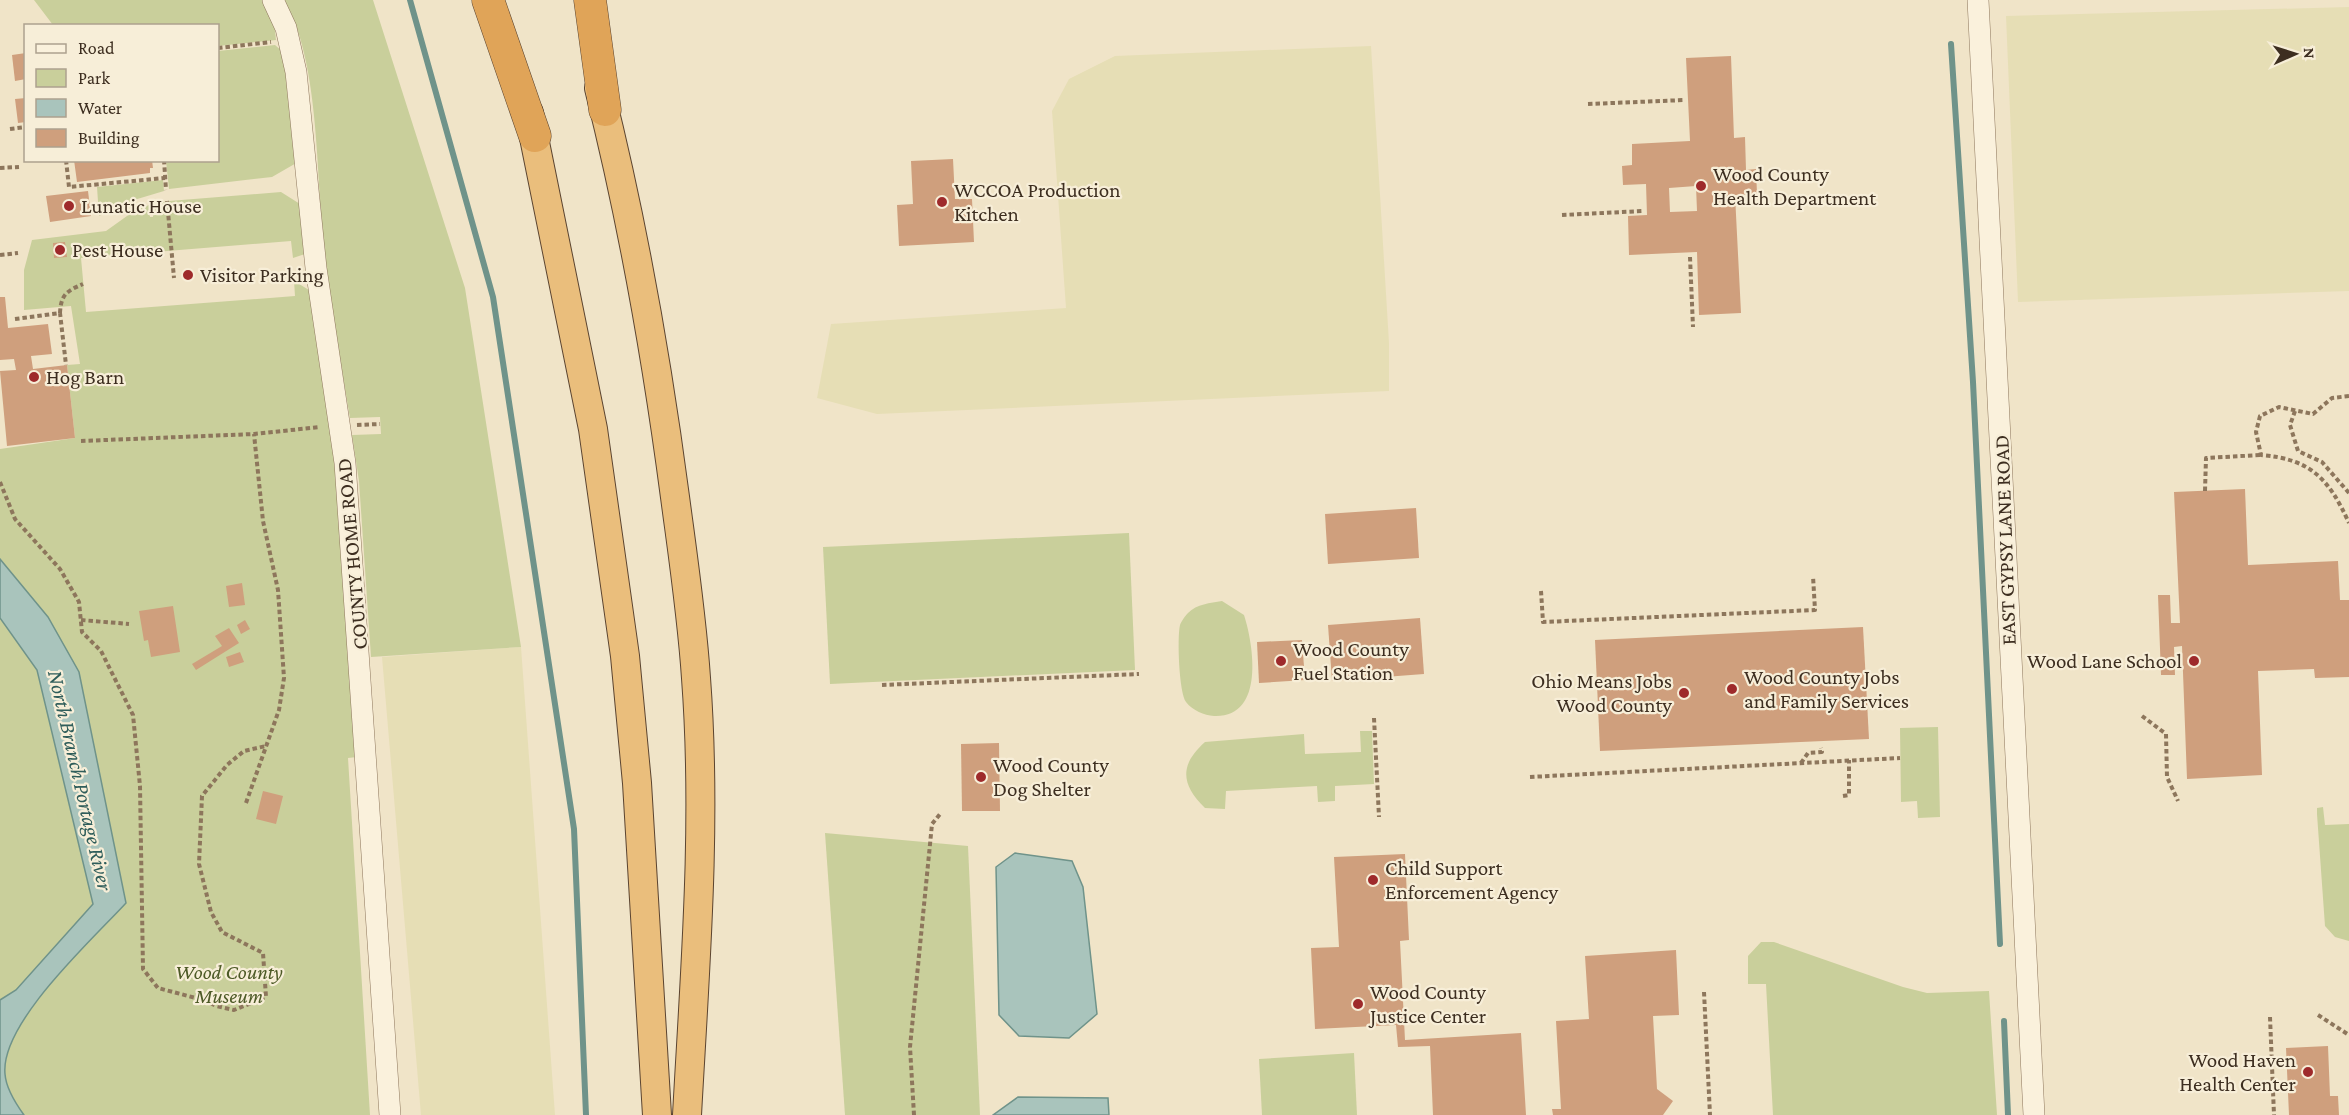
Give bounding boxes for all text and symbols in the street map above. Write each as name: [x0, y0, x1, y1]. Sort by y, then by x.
legend: [24, 24, 219, 162]
north arrow: [2265, 24, 2325, 84]
text: Road: [78, 38, 115, 58]
text: N: [2301, 47, 2318, 59]
text: Park: [78, 68, 110, 88]
text: Water: [78, 98, 123, 118]
text: Building: [78, 128, 140, 148]
place label: Wood County Health Department: [1713, 162, 1877, 210]
place label: WCCOA Production Kitchen: [954, 178, 1120, 226]
marker: Wood County Health Department: [1694, 179, 1708, 193]
place label: Lunatic House: [81, 194, 201, 218]
marker: WCCOA Production Kitchen: [935, 195, 949, 209]
marker: Lunatic House: [62, 199, 76, 213]
place label: Pest House: [72, 238, 163, 262]
marker: Pest House: [53, 243, 67, 257]
place label: Visitor Parking: [200, 263, 324, 287]
marker: Visitor Parking: [181, 268, 195, 282]
place label: Hog Barn: [46, 365, 124, 389]
marker: Hog Barn: [27, 370, 41, 384]
street label: EAST GYPSY LANE ROAD: [1989, 434, 2021, 646]
street label: COUNTY HOME ROAD: [332, 457, 372, 651]
place label: Wood County Fuel Station: [1293, 637, 1409, 685]
place label: Wood Lane School: [2027, 649, 2182, 673]
marker: Wood County Fuel Station: [1274, 654, 1288, 668]
marker: Wood Lane School: [2187, 654, 2201, 668]
place label: Wood County Jobs and Family Services: [1744, 665, 1909, 713]
water label: North Branch Portage River: [43, 667, 118, 894]
place label: Ohio Means Jobs Wood County: [1531, 669, 1672, 717]
marker: Wood County Jobs and Family Services: [1725, 682, 1739, 696]
marker: Ohio Means Jobs Wood County: [1677, 686, 1691, 700]
place label: Wood County Dog Shelter: [993, 753, 1109, 801]
marker: Wood County Dog Shelter: [974, 770, 988, 784]
place label: Child Support Enforcement Agency: [1385, 856, 1558, 904]
marker: Child Support Enforcement Agency: [1366, 873, 1380, 887]
park label: Wood County Museum: [175, 960, 283, 1008]
place label: Wood County Justice Center: [1368, 980, 1487, 1028]
marker: Wood County Justice Center: [1351, 997, 1365, 1011]
place label: Wood Haven Health Center: [2179, 1048, 2297, 1096]
marker: Wood Haven Health Center: [2301, 1065, 2315, 1079]

